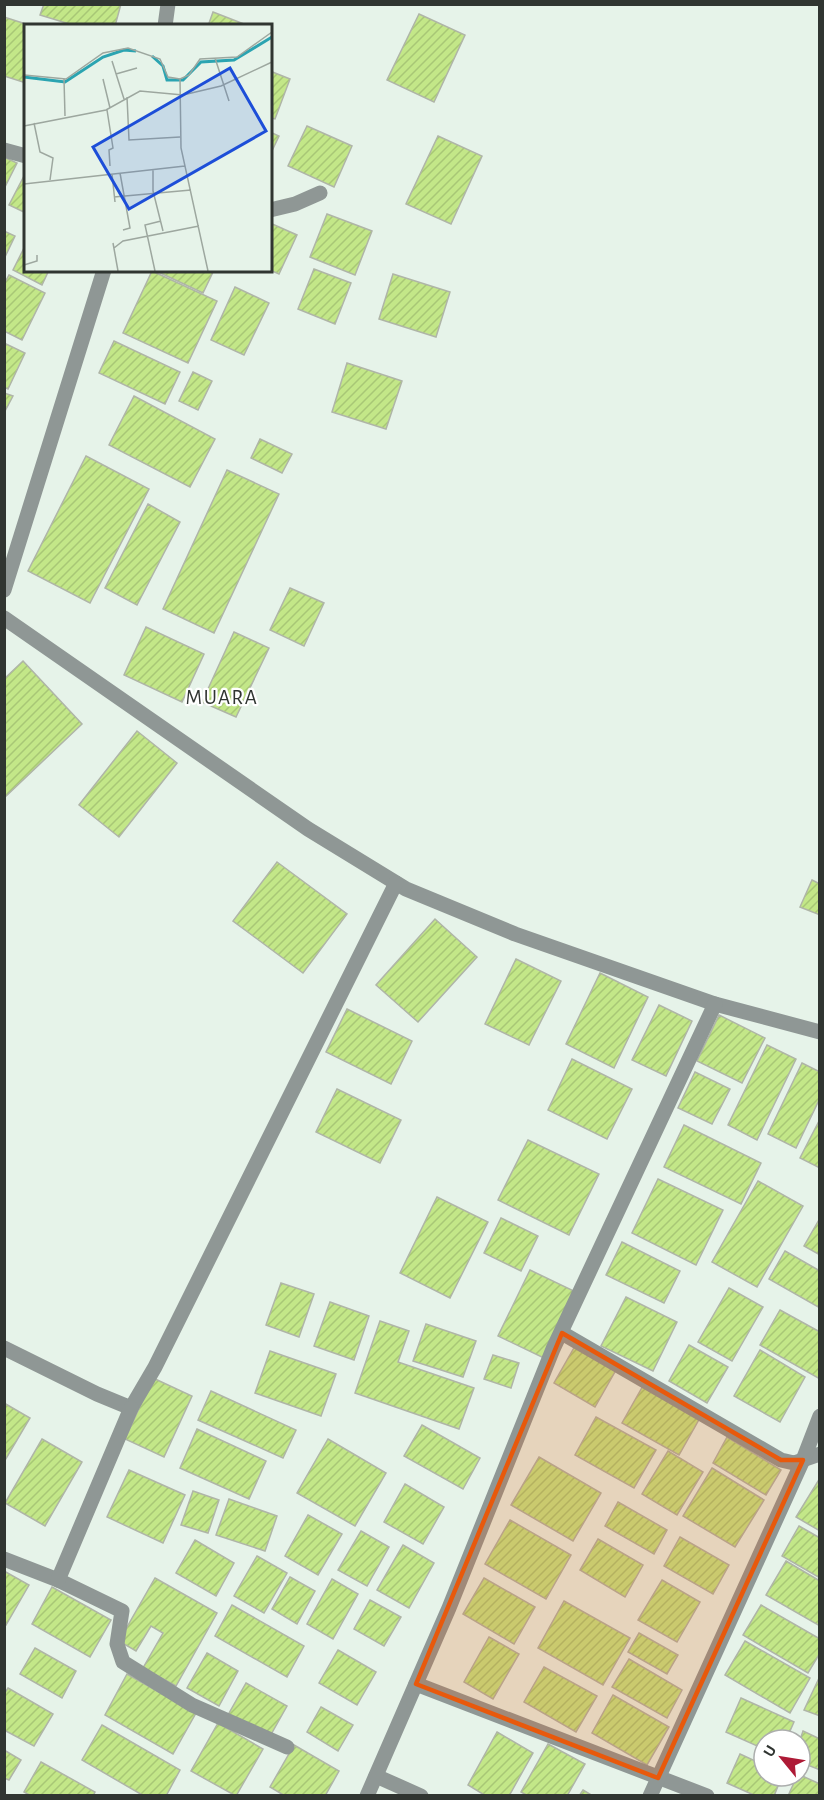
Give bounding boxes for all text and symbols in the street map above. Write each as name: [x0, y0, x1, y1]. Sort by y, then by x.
inset map: [24, 24, 272, 272]
district label: MUARA: [186, 687, 258, 708]
north arrow: [752, 1728, 812, 1788]
text: U: [760, 1743, 779, 1759]

